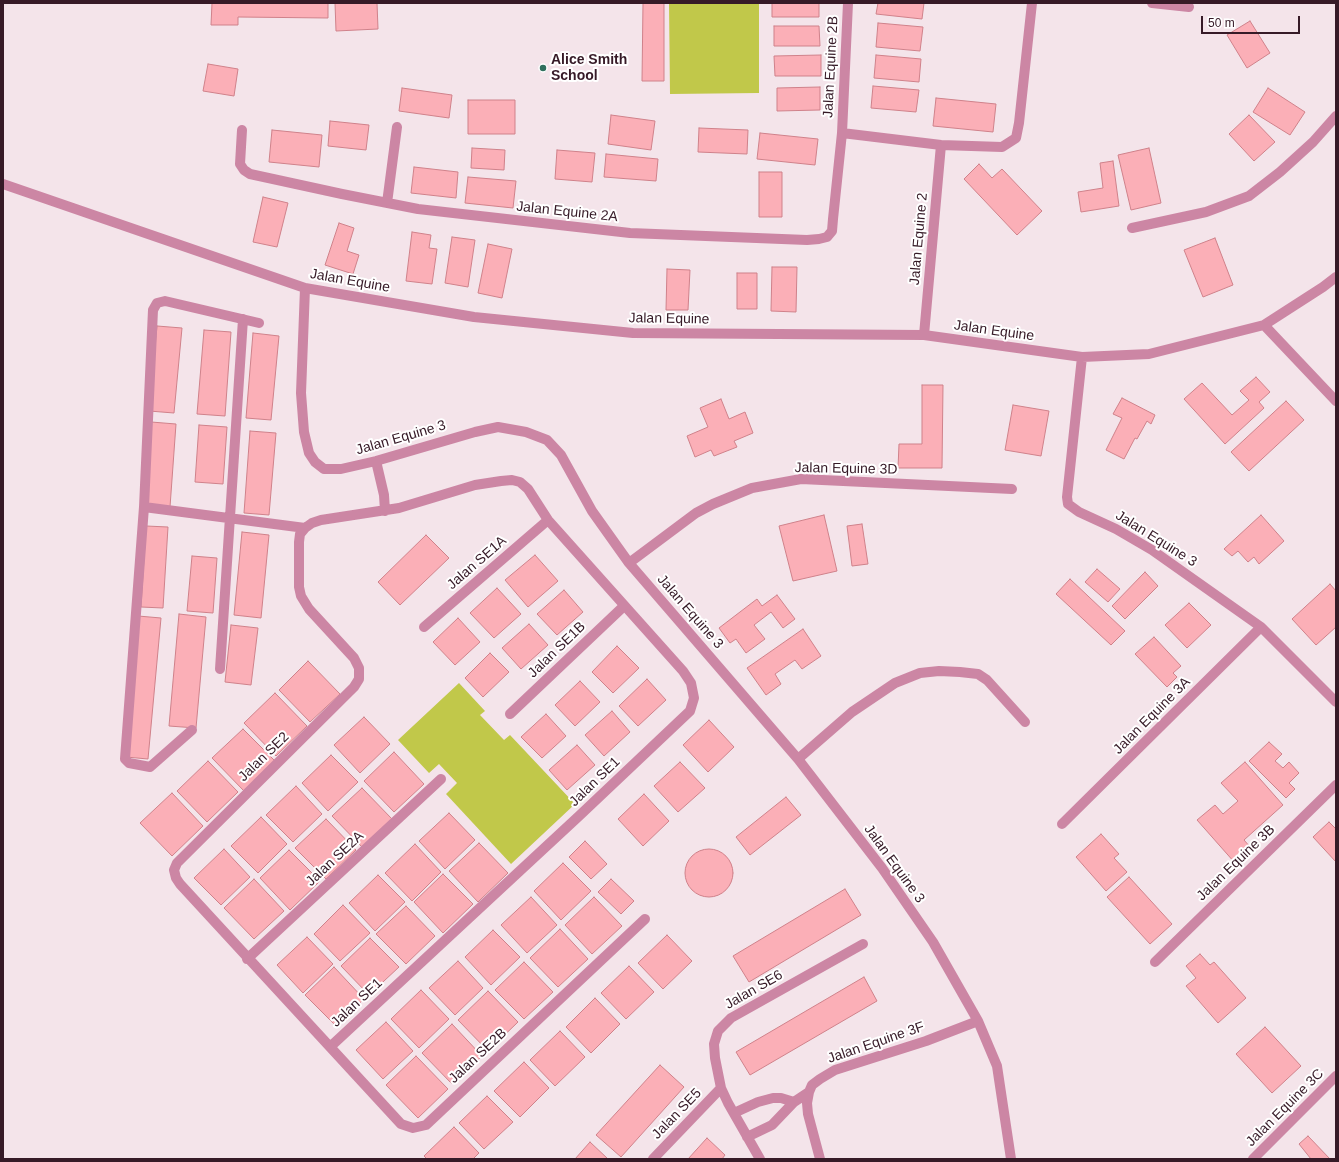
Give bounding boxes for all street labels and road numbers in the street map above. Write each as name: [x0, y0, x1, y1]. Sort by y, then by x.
street label: Jalan Equine 2B: [820, 16, 842, 118]
street label: Jalan Equine 2: [907, 192, 931, 286]
street label: Jalan Equine 2A: [515, 198, 619, 226]
street label: Jalan Equine: [309, 266, 391, 296]
street label: Jalan Equine: [628, 310, 710, 328]
street label: Jalan Equine: [953, 317, 1035, 345]
street label: Jalan Equine 3: [354, 417, 448, 459]
street label: Jalan Equine 3D: [794, 460, 898, 478]
street label: Jalan Equine 3: [1112, 507, 1200, 571]
street label: Jalan SE1A: [444, 533, 510, 593]
street label: Jalan Equine 3: [653, 572, 727, 652]
street label: Jalan SE1B: [525, 619, 589, 681]
street label: Jalan Equine 3A: [1110, 674, 1194, 758]
street label: Jalan SE2: [235, 729, 293, 785]
street label: Jalan SE1: [566, 754, 624, 810]
street label: Jalan Equine 3: [860, 822, 928, 906]
street label: Jalan Equine 3B: [1193, 822, 1279, 904]
street label: Jalan SE2A: [303, 828, 367, 890]
street label: Jalan SE6: [722, 967, 786, 1013]
street label: Jalan SE1: [328, 975, 386, 1031]
street label: Jalan Equine 3F: [825, 1019, 927, 1067]
street label: Jalan SE2B: [446, 1025, 510, 1087]
street label: Jalan Equine 3C: [1243, 1066, 1327, 1150]
street label: Jalan SE5: [649, 1085, 705, 1143]

